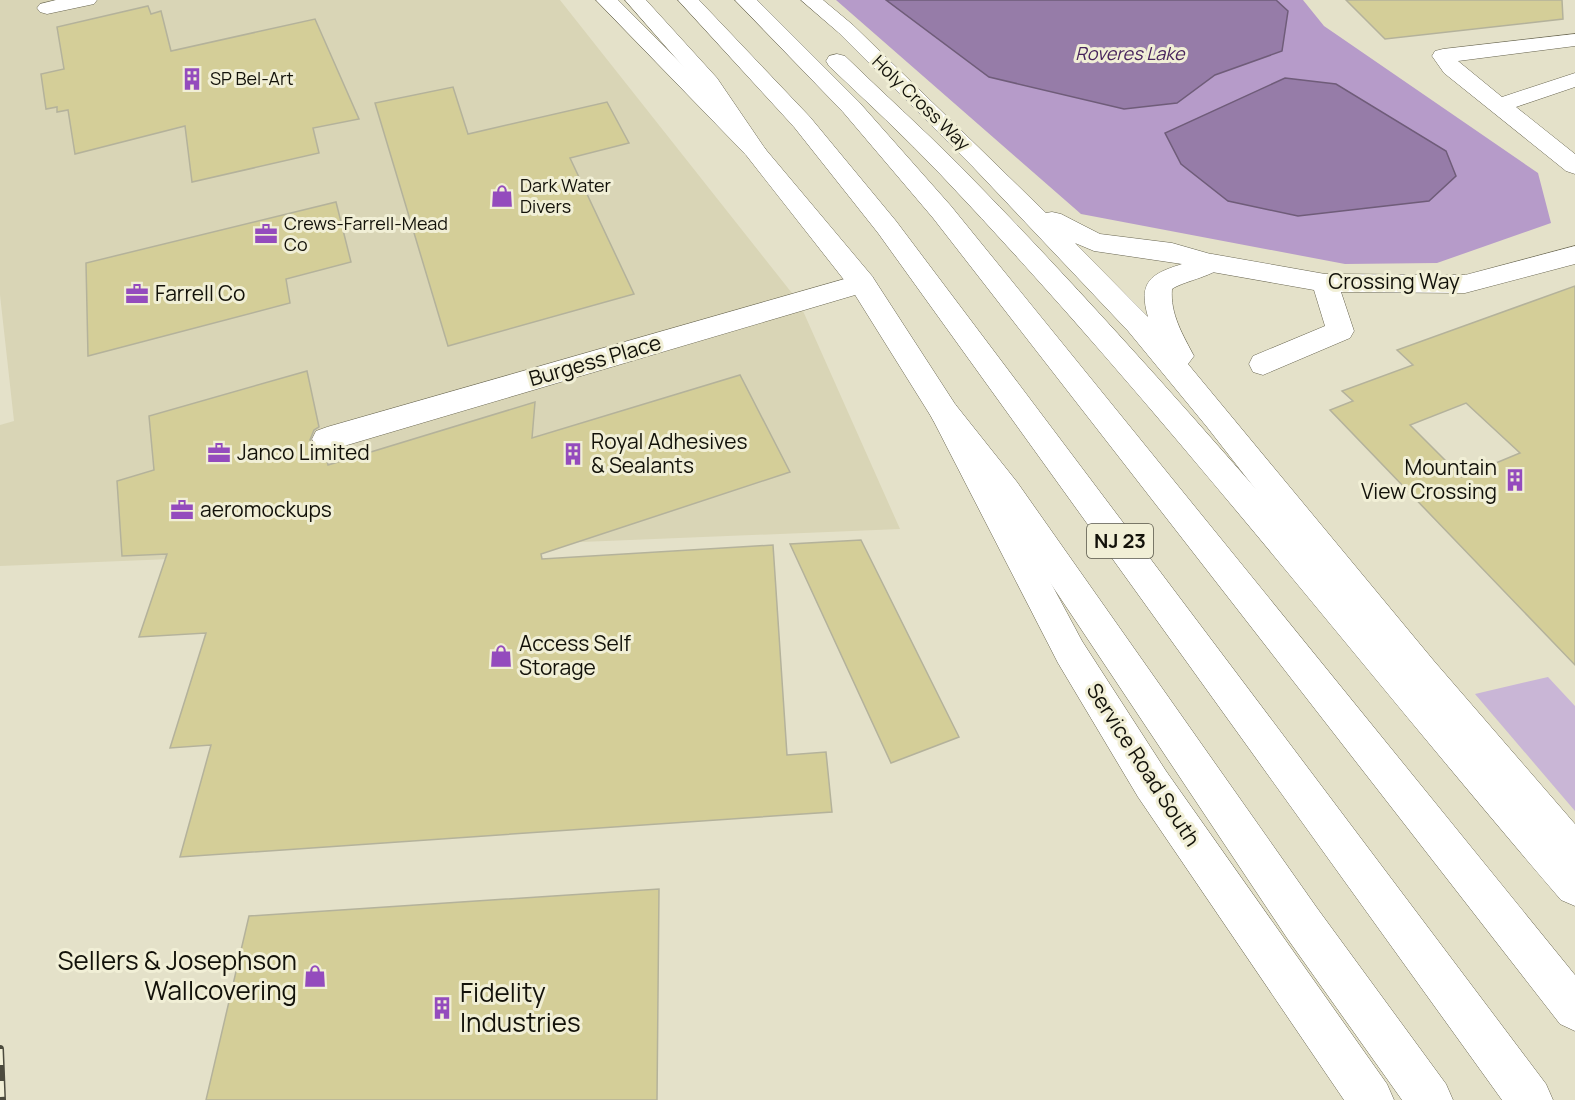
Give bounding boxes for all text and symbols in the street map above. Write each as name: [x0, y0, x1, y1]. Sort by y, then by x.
water label: Roveres Lake: [1075, 41, 1186, 65]
street label: Holy Cross Way: [868, 49, 976, 156]
building icon: SP Bel-Art: [179, 66, 205, 92]
place label: SP Bel-Art: [210, 66, 294, 90]
place label: Dark Water Divers: [520, 173, 612, 218]
shop icon: Dark Water Divers: [489, 183, 515, 209]
place label: Crews-Farrell-Mead Co: [284, 211, 448, 256]
office icon: Crews-Farrell-Mead Co: [253, 221, 279, 247]
street label: Crossing Way: [1328, 267, 1460, 295]
place label: Farrell Co: [155, 279, 245, 307]
office icon: Farrell Co: [124, 281, 150, 307]
street label: Burgess Place: [525, 328, 664, 392]
place label: Royal Adhesives & Sealants: [591, 427, 748, 479]
place label: Janco Limited: [237, 438, 370, 466]
office icon: Janco Limited: [206, 440, 232, 466]
building icon: Royal Adhesives & Sealants: [560, 441, 586, 467]
place label: Mountain View Crossing: [1361, 453, 1497, 505]
building icon: Mountain View Crossing: [1502, 467, 1528, 493]
place label: aeromockups: [200, 495, 332, 523]
office icon: aeromockups: [169, 497, 195, 523]
road number: NJ 23: [1087, 524, 1153, 558]
place label: Access Self Storage: [519, 629, 632, 681]
shop icon: Access Self Storage: [488, 643, 514, 669]
street label: Service Road South: [1081, 678, 1207, 851]
place label: Sellers & Josephson Wallcovering: [58, 942, 297, 1008]
shop icon: Sellers & Josephson Wallcovering: [302, 963, 328, 989]
place label: Fidelity Industries: [460, 974, 581, 1040]
building icon: Fidelity Industries: [429, 995, 455, 1021]

